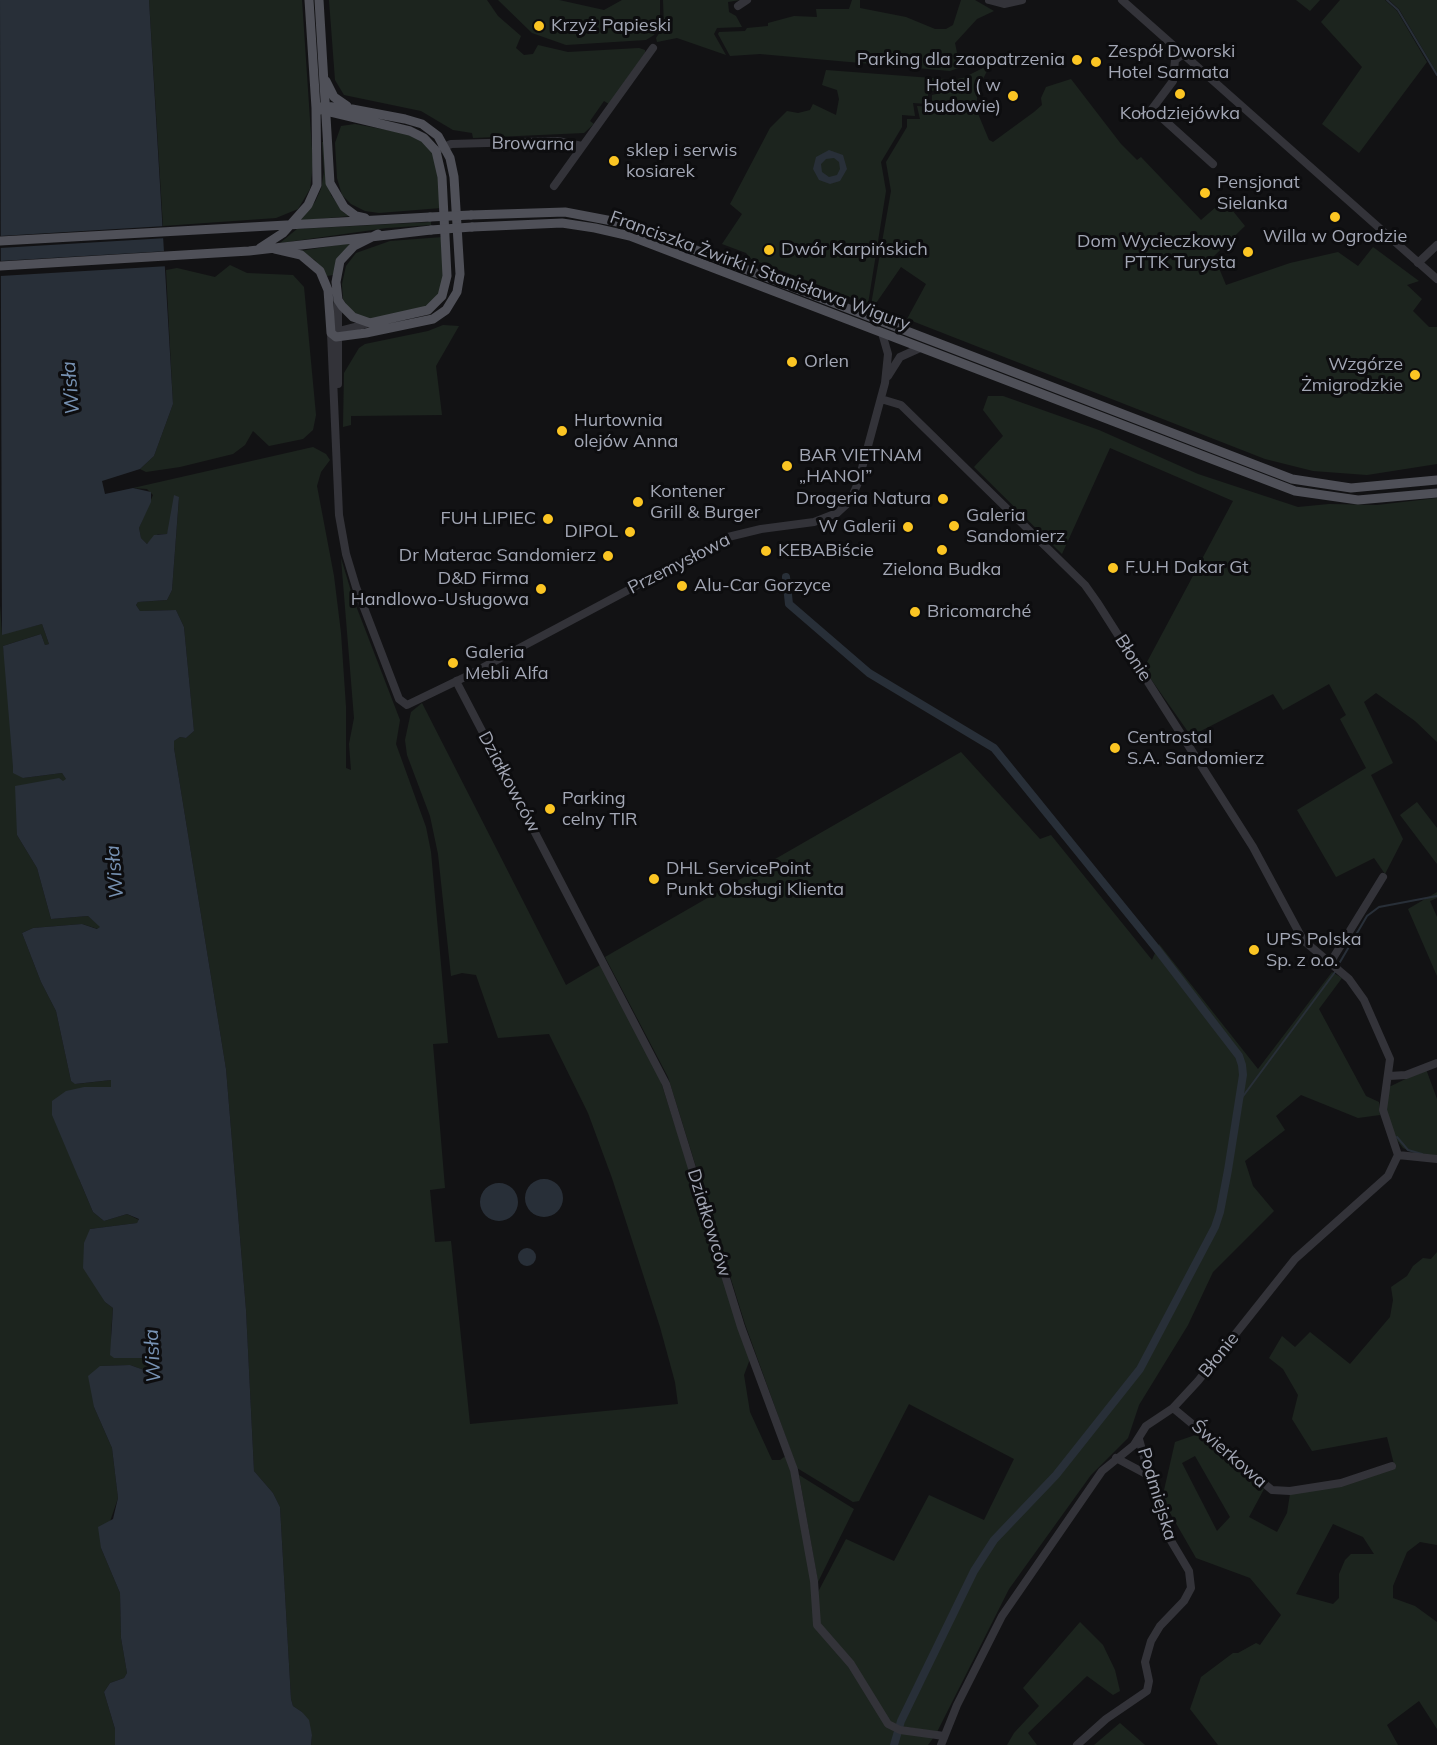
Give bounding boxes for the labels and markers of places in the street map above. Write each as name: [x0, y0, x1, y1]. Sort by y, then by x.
place label: Krzyż Papieski: [551, 15, 671, 37]
marker: Krzyż Papieski: [532, 19, 546, 33]
place label: Zespół Dworski Hotel Sarmata: [1108, 41, 1235, 84]
place label: Parking dla zaopatrzenia: [857, 49, 1065, 71]
marker: Parking dla zaopatrzenia: [1070, 53, 1084, 67]
marker: Zespół Dworski Hotel Sarmata: [1089, 55, 1103, 69]
place label: Hotel ( w budowie): [924, 75, 1001, 118]
marker: Kołodziejówka: [1173, 87, 1187, 101]
marker: Hotel ( w budowie): [1006, 89, 1020, 103]
place label: Kołodziejówka: [1120, 103, 1240, 125]
place label: sklep i serwis kosiarek: [626, 140, 737, 182]
marker: sklep i serwis kosiarek: [607, 154, 621, 168]
place label: Pensjonat Sielanka: [1217, 172, 1300, 214]
marker: Pensjonat Sielanka: [1198, 186, 1212, 200]
marker: Willa w Ogrodzie: [1328, 210, 1342, 224]
place label: Willa w Ogrodzie: [1263, 226, 1407, 248]
place label: Dom Wycieczkowy PTTK Turysta: [1077, 231, 1236, 274]
place label: Dwór Karpińskich: [781, 239, 928, 261]
marker: Dwór Karpińskich: [762, 243, 776, 257]
marker: Dom Wycieczkowy PTTK Turysta: [1241, 245, 1255, 259]
place label: Orlen: [804, 351, 849, 373]
place label: Wzgórze Żmigrodzkie: [1301, 354, 1403, 397]
marker: Orlen: [785, 355, 799, 369]
marker: Wzgórze Żmigrodzkie: [1408, 368, 1422, 382]
place label: Hurtownia olejów Anna: [574, 410, 678, 452]
marker: Hurtownia olejów Anna: [555, 424, 569, 438]
place label: BAR VIETNAM „HANOI”: [799, 445, 922, 488]
marker: BAR VIETNAM „HANOI”: [780, 459, 794, 473]
place label: Kontener Grill & Burger: [650, 481, 760, 524]
place label: Drogeria Natura: [796, 488, 931, 510]
marker: Drogeria Natura: [936, 492, 950, 506]
marker: Kontener Grill & Burger: [631, 495, 645, 509]
place label: Galeria Sandomierz: [966, 505, 1065, 548]
place label: FUH LIPIEC: [441, 508, 536, 530]
marker: FUH LIPIEC: [541, 512, 555, 526]
place label: W Galerii: [818, 516, 896, 538]
marker: Galeria Sandomierz: [947, 519, 961, 533]
marker: W Galerii: [901, 520, 915, 534]
place label: DIPOL: [565, 521, 618, 543]
marker: DIPOL: [623, 525, 637, 539]
place label: KEBABiście: [778, 540, 874, 562]
marker: Zielona Budka: [935, 543, 949, 557]
marker: KEBABiście: [759, 544, 773, 558]
place label: Dr Materac Sandomierz: [399, 545, 596, 567]
marker: Dr Materac Sandomierz: [601, 549, 615, 563]
place label: F.U.H Dakar Gt: [1125, 557, 1249, 579]
place label: Zielona Budka: [883, 559, 1001, 581]
marker: F.U.H Dakar Gt: [1106, 561, 1120, 575]
place label: D&D Firma Handlowo-Usługowa: [351, 568, 529, 610]
place label: Alu-Car Gorzyce: [694, 575, 831, 597]
marker: Alu-Car Gorzyce: [675, 579, 689, 593]
marker: D&D Firma Handlowo-Usługowa: [534, 582, 548, 596]
place label: Bricomarché: [927, 601, 1031, 623]
marker: Bricomarché: [908, 605, 922, 619]
place label: Galeria Mebli Alfa: [465, 642, 549, 684]
marker: Galeria Mebli Alfa: [446, 656, 460, 670]
place label: Centrostal S.A. Sandomierz: [1127, 727, 1264, 770]
marker: Centrostal S.A. Sandomierz: [1108, 741, 1122, 755]
place label: Parking celny TIR: [562, 788, 638, 830]
marker: Parking celny TIR: [543, 802, 557, 816]
place label: DHL ServicePoint Punkt Obsługi Klienta: [666, 858, 844, 900]
marker: DHL ServicePoint Punkt Obsługi Klienta: [647, 872, 661, 886]
place label: UPS Polska Sp. z o.o.: [1266, 929, 1362, 972]
marker: UPS Polska Sp. z o.o.: [1247, 943, 1261, 957]

